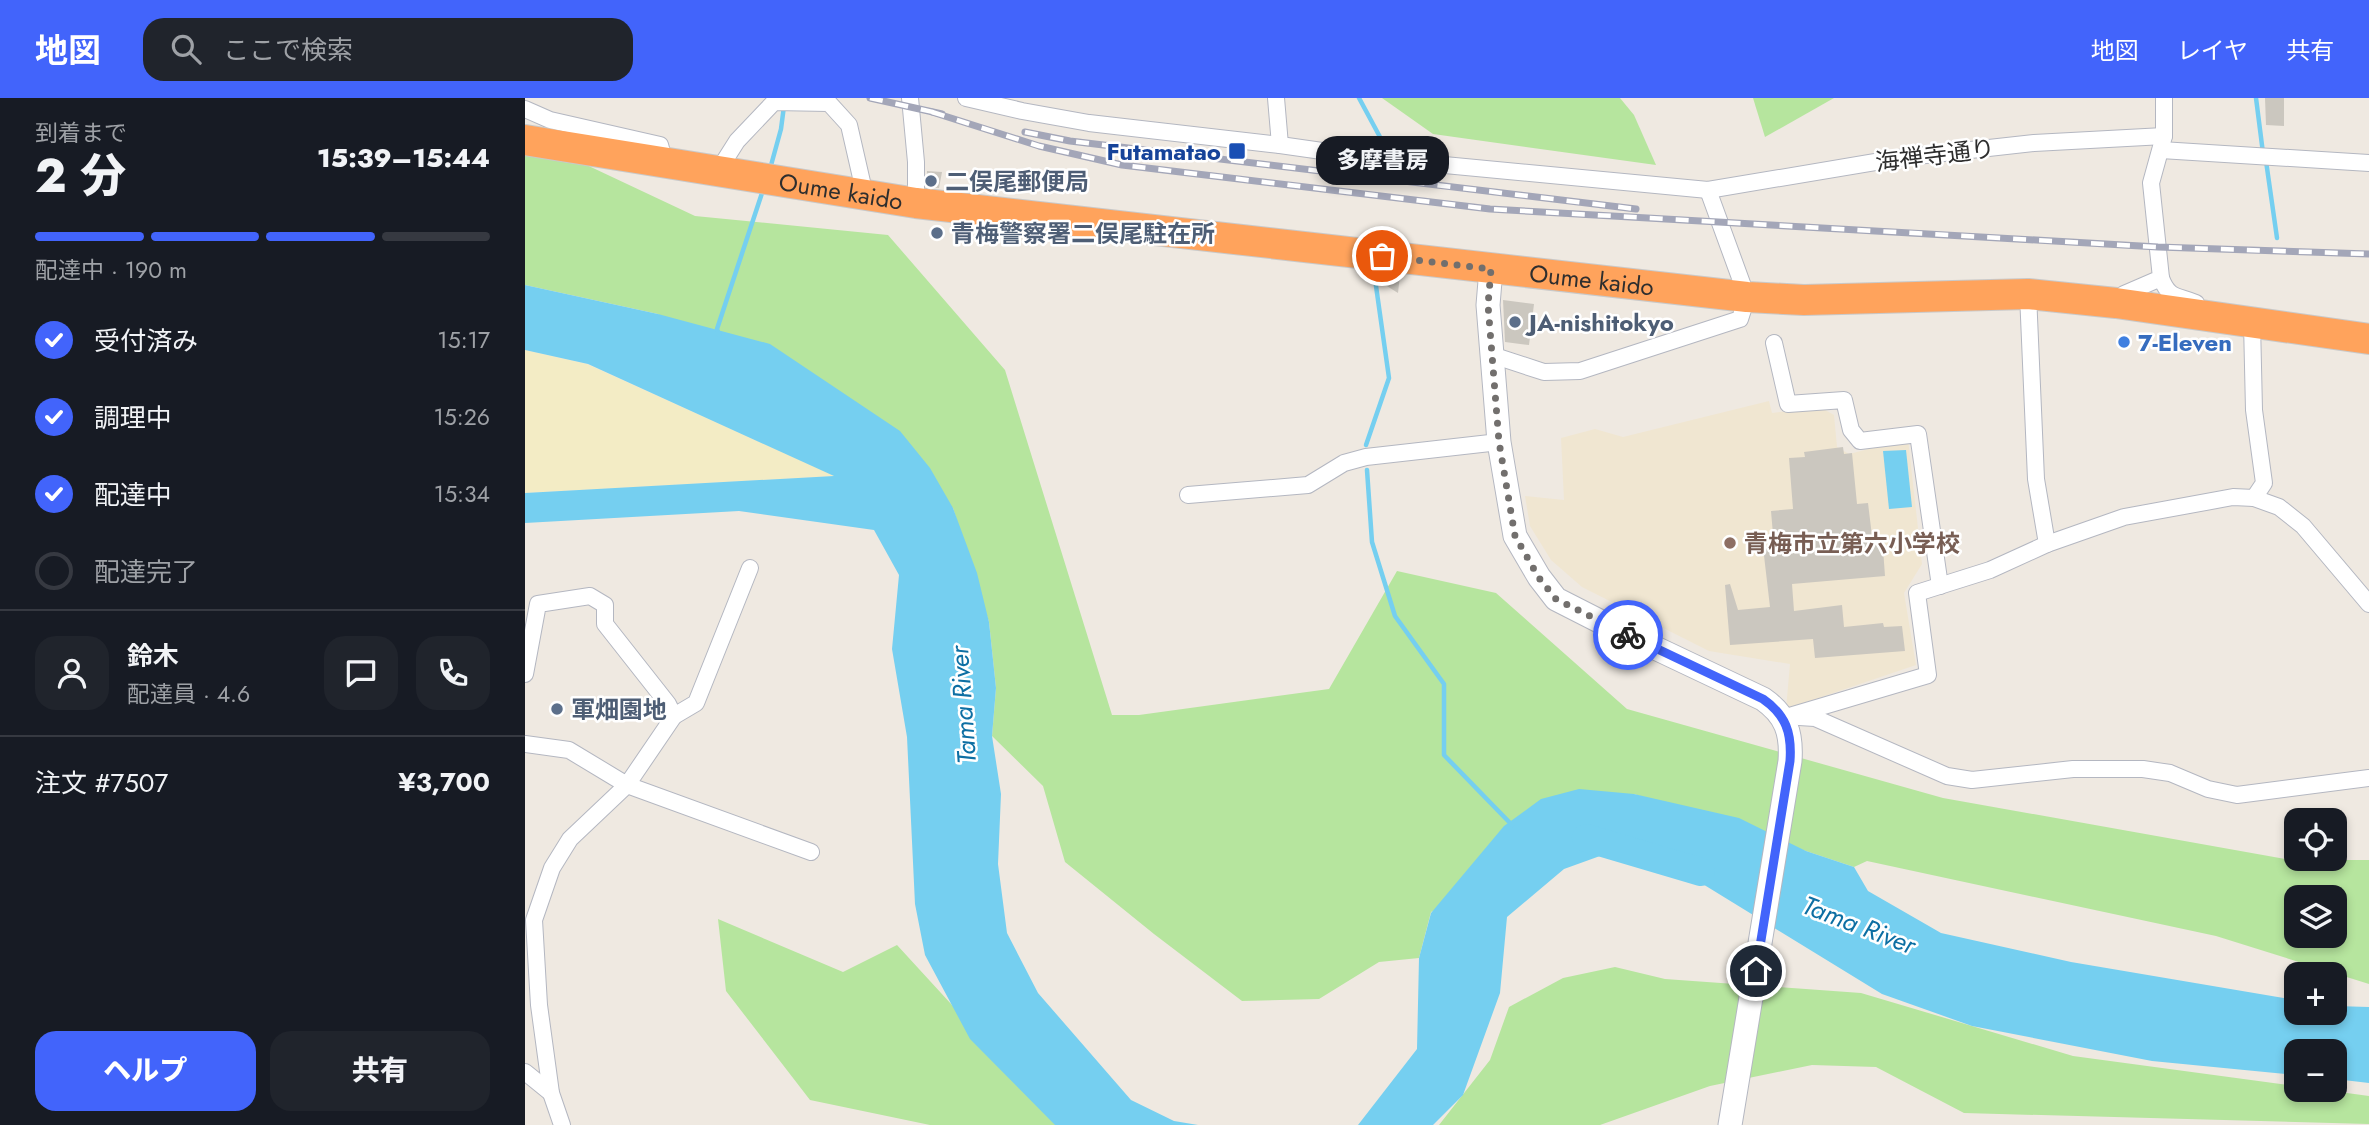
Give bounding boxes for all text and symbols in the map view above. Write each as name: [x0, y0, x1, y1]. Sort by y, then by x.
search box: [143, 18, 633, 81]
text: 地図: [35, 27, 101, 74]
icon: search: [167, 30, 205, 68]
text: ここで検索: [223, 31, 353, 69]
text: 地図: [2091, 33, 2139, 68]
text: レイヤ: [2177, 33, 2248, 68]
text: 共有: [2286, 33, 2334, 68]
text: 到着まで: [35, 116, 127, 150]
street label: 海禅寺通り: [1873, 130, 1997, 180]
place label: Futamatao: [1106, 134, 1221, 169]
callout: 多摩書房: [1315, 137, 1449, 186]
text: 15:39–15:44: [317, 139, 490, 177]
marker: Futamatao: [1227, 141, 1247, 161]
text: 2 分: [35, 143, 126, 209]
text: 多摩書房: [1337, 143, 1429, 177]
street label: Oume kaido: [776, 164, 905, 218]
place label: 二俣尾郵便局: [945, 164, 1089, 199]
marker: 二俣尾郵便局: [923, 173, 939, 189]
place label: 青梅警察署二俣尾駐在所: [951, 216, 1215, 251]
marker: 青梅警察署二俣尾駐在所: [929, 225, 945, 241]
pin: [1352, 226, 1412, 286]
icon: bag: [1363, 237, 1401, 275]
text: 配達中 · 190 m: [35, 253, 187, 287]
street label: Oume kaido: [1528, 255, 1656, 304]
place label: JA-nishitokyo: [1525, 305, 1674, 340]
marker: JA-nishitokyo: [1507, 314, 1523, 330]
icon: check: [35, 321, 73, 359]
text: 受付済み: [94, 322, 198, 360]
text: 15:17: [437, 323, 490, 357]
place label: 7-Eleven: [2138, 325, 2232, 360]
marker: 7-Eleven: [2116, 334, 2132, 350]
icon: check: [35, 398, 73, 436]
text: 調理中: [94, 399, 172, 437]
text: 15:26: [433, 400, 490, 434]
icon: check: [35, 475, 73, 513]
text: 配達中: [94, 476, 172, 514]
text: 15:34: [434, 477, 490, 511]
place label: 青梅市立第六小学校: [1744, 526, 1960, 561]
marker: 青梅市立第六小学校: [1722, 535, 1738, 551]
text: 配達完了: [94, 553, 198, 591]
courier: [1593, 600, 1663, 670]
icon: bike: [1609, 616, 1647, 654]
button: person: [35, 636, 109, 710]
button: chat: [324, 636, 398, 710]
button: phone: [416, 636, 490, 710]
text: 鈴木: [127, 637, 179, 675]
water label: Tama River: [940, 643, 986, 765]
text: 配達員 · 4.6: [127, 677, 250, 711]
place label: 軍畑園地: [571, 692, 667, 727]
marker: 軍畑園地: [549, 701, 565, 717]
text: ¥3,700: [398, 763, 490, 801]
text: 注文 #7507: [35, 764, 168, 802]
map controls: [2284, 808, 2347, 1102]
button: locate: [2284, 808, 2347, 871]
button: layers: [2284, 885, 2347, 948]
water label: Tama River: [1797, 886, 1922, 964]
pin: [1726, 941, 1786, 1001]
icon: home: [1737, 952, 1775, 990]
button: +: [2284, 962, 2347, 1025]
button: ヘルプ: [35, 1031, 256, 1111]
button: 共有: [270, 1031, 490, 1111]
button: −: [2284, 1039, 2347, 1102]

